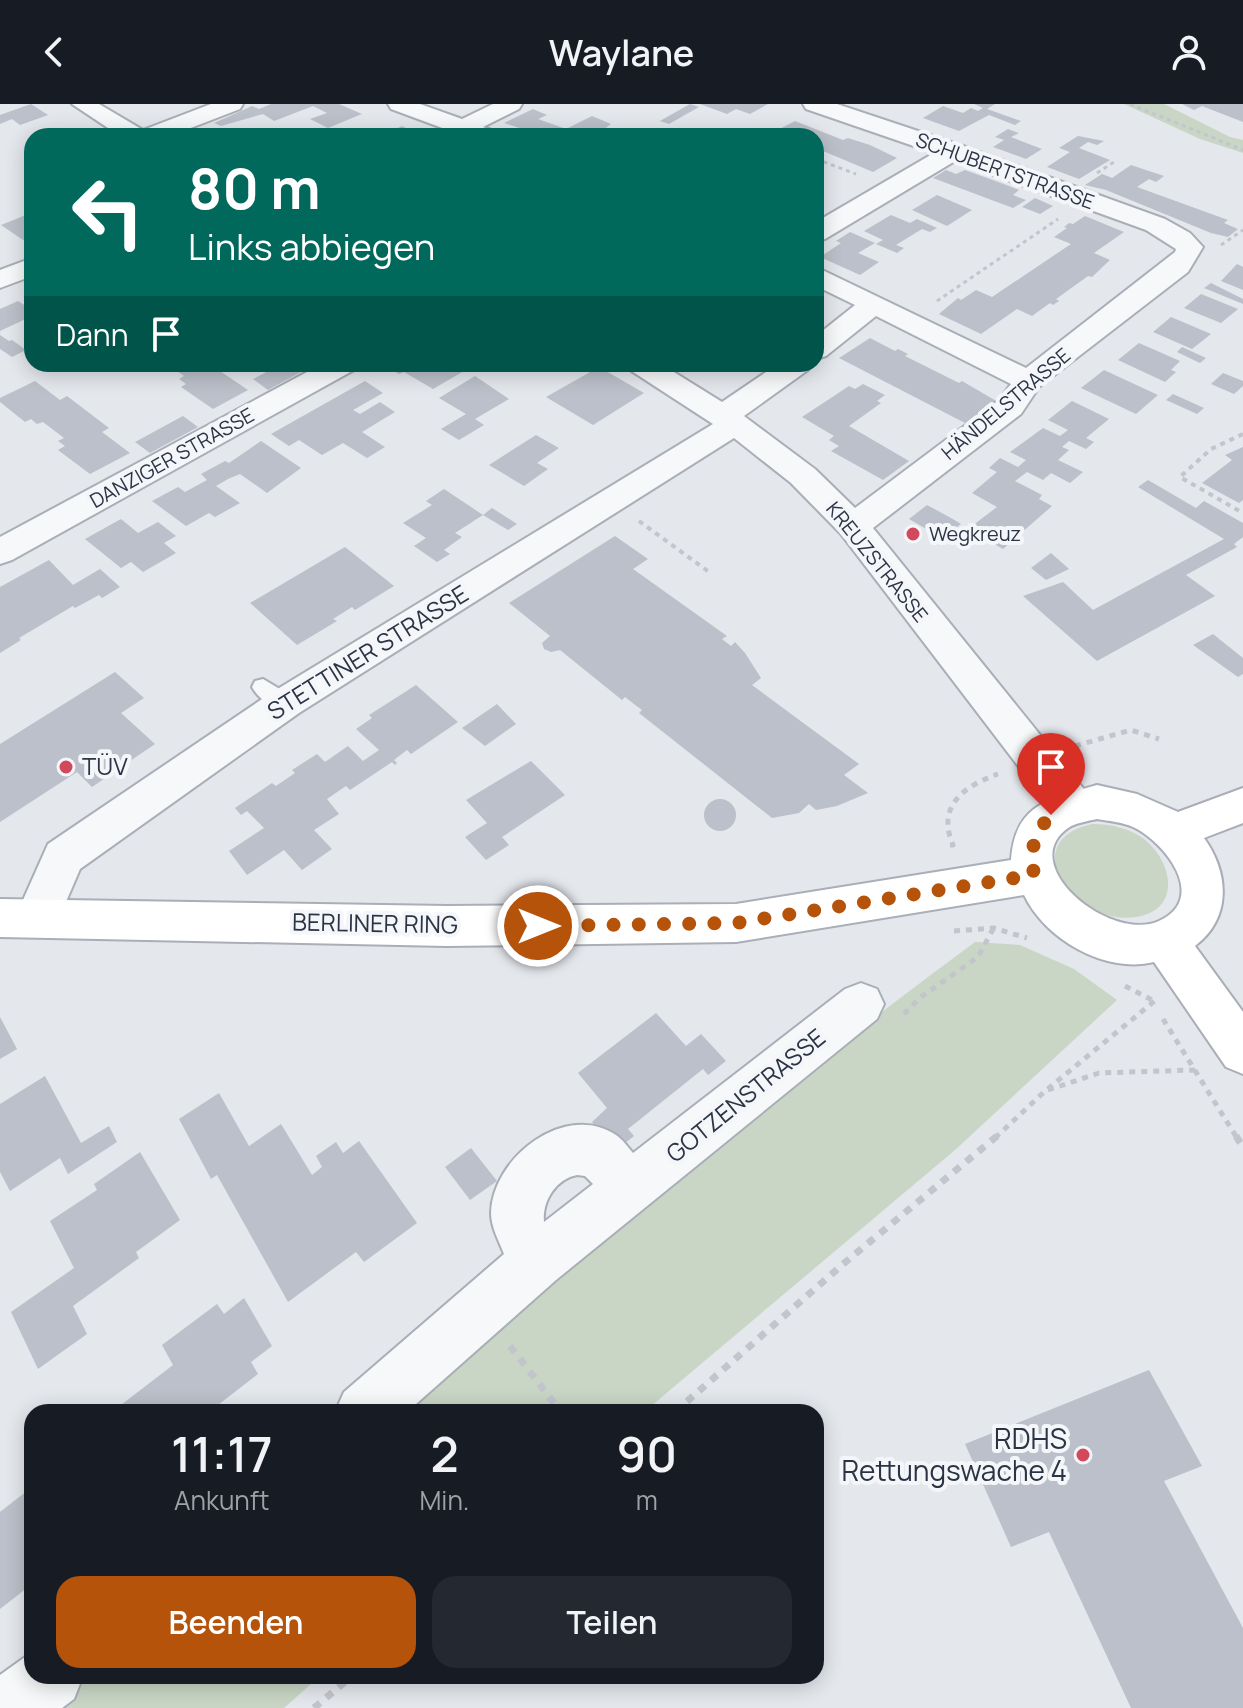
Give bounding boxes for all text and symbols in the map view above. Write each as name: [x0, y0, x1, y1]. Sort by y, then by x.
text: Waylane: [549, 28, 694, 77]
icon: back: [32, 30, 76, 74]
icon: person: [1167, 30, 1211, 74]
street label: SCHUBERTSTRASSE: [912, 126, 1098, 215]
text: 80 m: [188, 149, 321, 226]
icon: left: [56, 160, 160, 264]
text: Links abbiegen: [188, 222, 435, 271]
icon: arrive: [144, 312, 188, 356]
text: Dann: [56, 314, 128, 355]
street label: HÄNDELSTRASSE: [935, 342, 1076, 466]
street label: DANZIGER STRASSE: [85, 401, 259, 514]
street label: KREUZSTRASSE: [820, 496, 934, 628]
place label: Wegkreuz: [929, 520, 1021, 547]
marker: Wegkreuz: [904, 525, 922, 543]
street label: STETTINER STRASSE: [260, 576, 474, 727]
pin: [1017, 733, 1085, 815]
icon: arrive: [1029, 745, 1073, 789]
place label: TÜV: [82, 749, 128, 782]
marker: TÜV: [57, 758, 75, 776]
position arrow: [496, 884, 580, 968]
street label: BERLINER RING: [292, 905, 458, 940]
street label: GOTZENSTRASSE: [659, 1020, 831, 1169]
place label: RDHS Rettungswache 4: [841, 1419, 1067, 1489]
text: 11:17: [171, 1421, 273, 1486]
text: 2: [430, 1421, 459, 1486]
text: 90: [616, 1421, 677, 1486]
marker: RDHS Rettungswache 4: [1074, 1446, 1092, 1464]
text: Ankunft: [174, 1482, 269, 1518]
text: Min.: [420, 1482, 469, 1518]
text: m: [636, 1482, 658, 1518]
button: Beenden: [56, 1576, 416, 1668]
button: Teilen: [432, 1576, 792, 1668]

